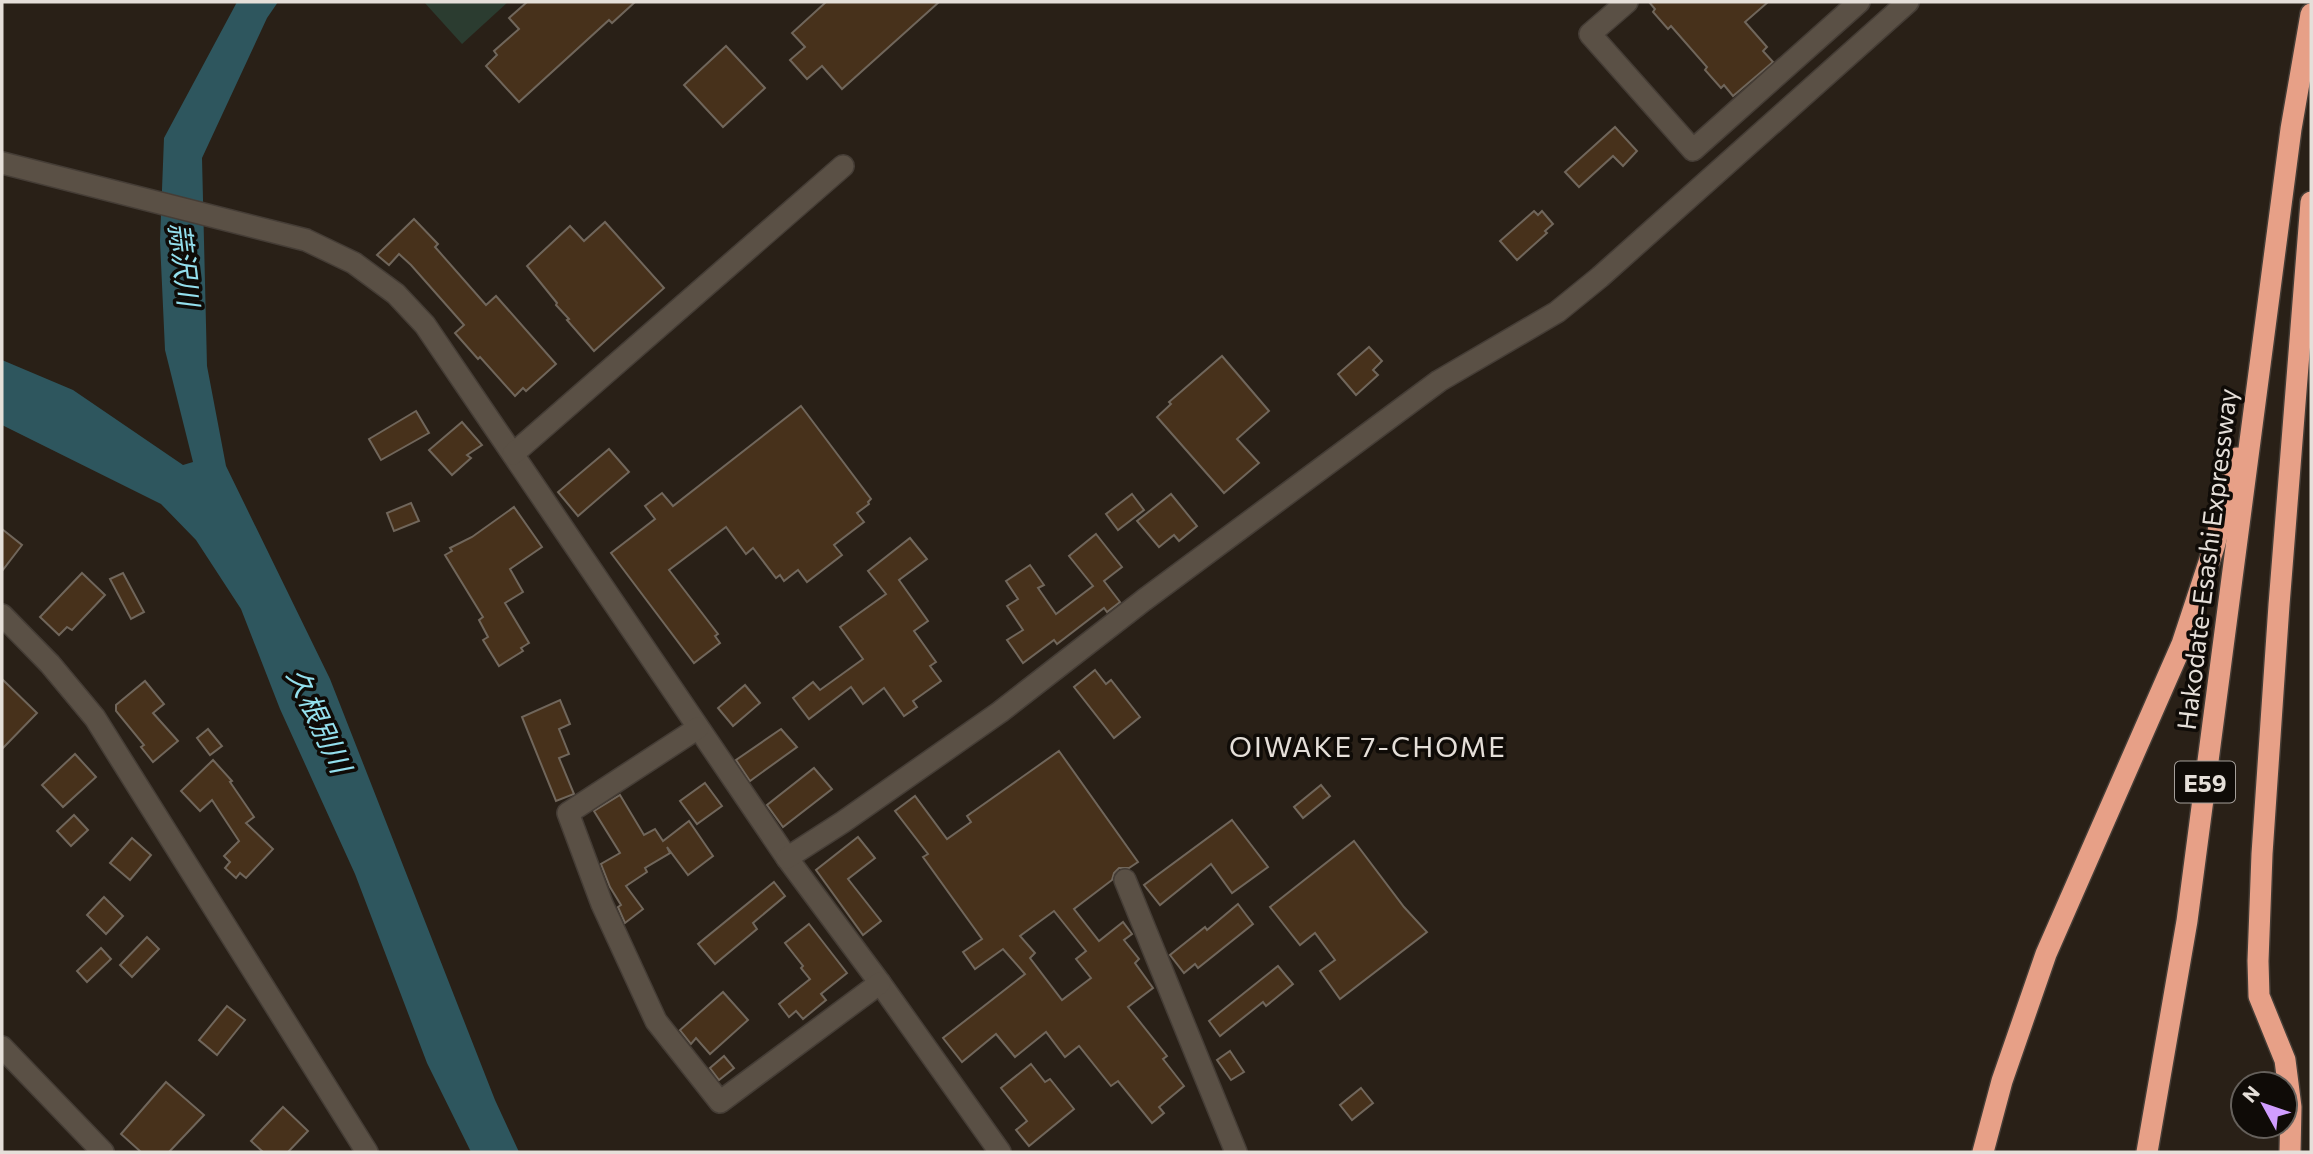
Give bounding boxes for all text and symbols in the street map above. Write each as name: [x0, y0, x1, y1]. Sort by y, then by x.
water label: 蒜沢川: [163, 220, 207, 311]
street label: Hakodate-Esashi Expressway: [2170, 386, 2242, 732]
water label: 久根別川: [281, 662, 360, 781]
district label: OIWAKE 7-CHOME: [1229, 729, 1507, 763]
road number: E59: [2175, 762, 2235, 802]
north arrow: [2229, 1070, 2299, 1140]
text: N: [2237, 1081, 2264, 1107]

